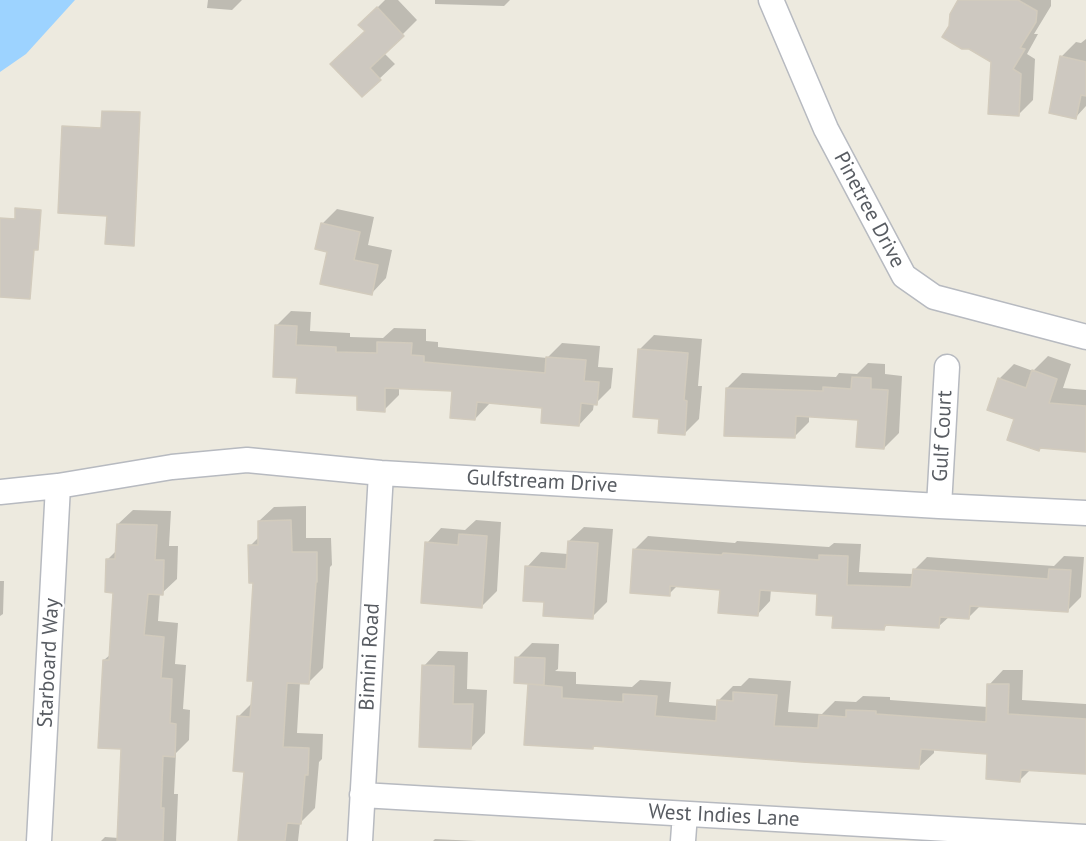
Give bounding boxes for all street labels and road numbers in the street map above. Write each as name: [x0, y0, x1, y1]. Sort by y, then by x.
street label: Pinetree Drive: [828, 148, 910, 272]
street label: Gulf Court: [928, 390, 958, 482]
street label: Gulfstream Drive: [466, 465, 618, 499]
street label: Starboard Way: [33, 598, 65, 728]
street label: Bimini Road: [355, 603, 385, 711]
street label: West Indies Lane: [648, 799, 800, 833]

